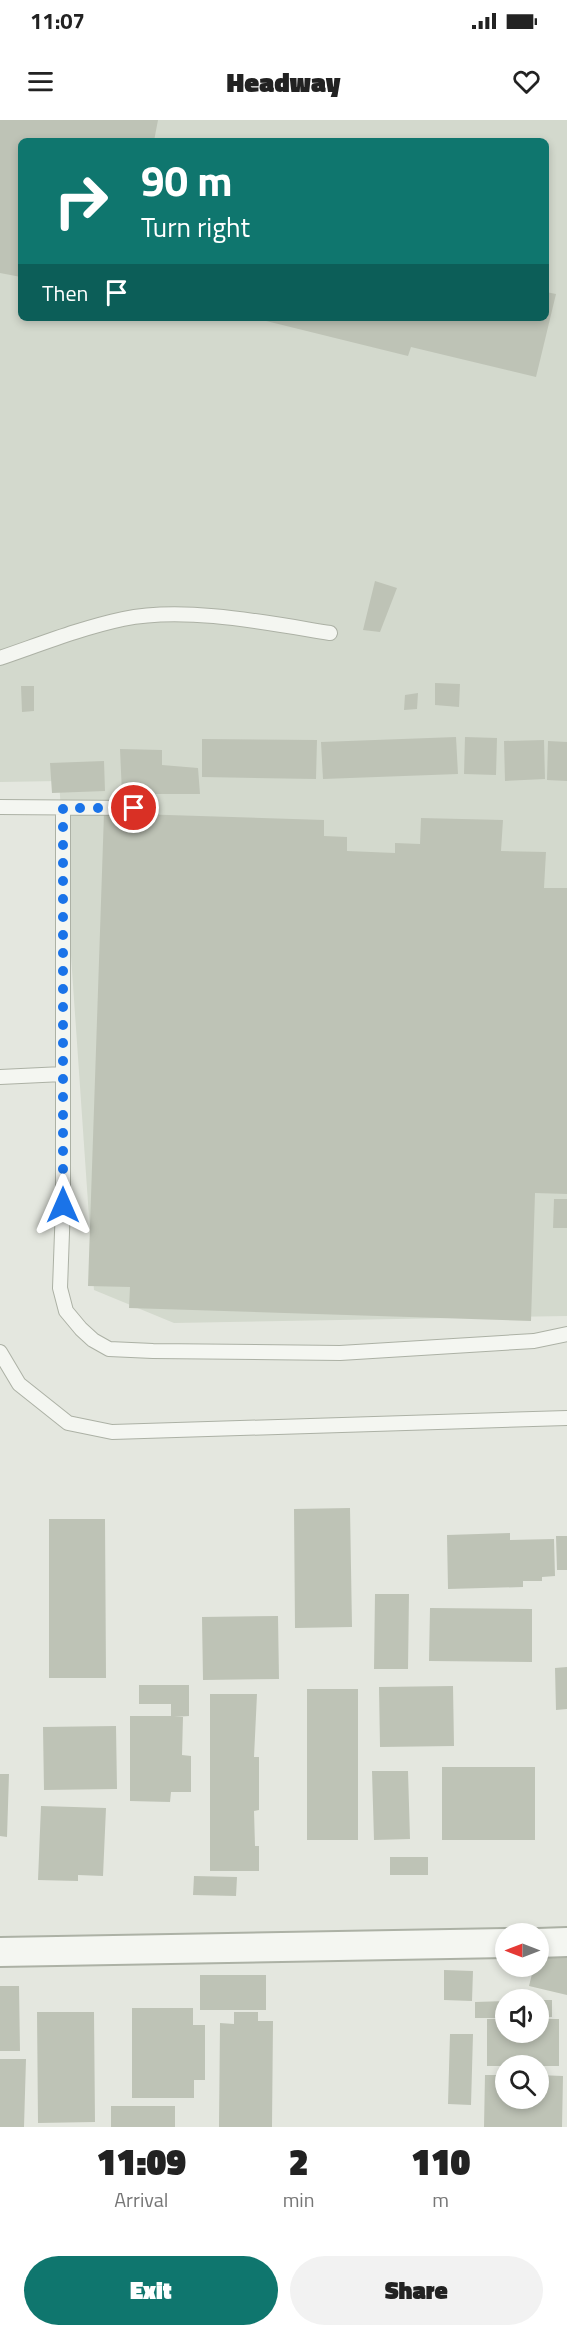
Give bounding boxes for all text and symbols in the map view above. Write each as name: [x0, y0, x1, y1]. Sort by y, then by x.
text: 11:07: [30, 4, 85, 38]
text: Headway: [227, 61, 340, 102]
icon: menu: [24, 65, 57, 98]
icon: heart: [510, 65, 543, 98]
text: 90 m: [141, 148, 233, 212]
icon: right: [42, 162, 120, 240]
text: Turn right: [141, 206, 250, 247]
text: Then: [42, 276, 88, 310]
icon: arrive: [100, 276, 133, 309]
pin: [108, 782, 159, 833]
icon: arrive: [117, 791, 150, 824]
position arrow: [31, 1173, 95, 1237]
north arrow: [495, 1923, 549, 1977]
map controls: [495, 1923, 549, 2109]
button: sound: [495, 1989, 549, 2043]
button: search: [495, 2055, 549, 2109]
text: 11:09: [97, 2134, 186, 2189]
text: 2: [289, 2134, 308, 2189]
text: 110: [411, 2134, 470, 2189]
text: Arrival: [114, 2184, 168, 2215]
text: min: [283, 2184, 314, 2215]
text: m: [432, 2184, 449, 2215]
button: Exit: [24, 2256, 278, 2325]
button: Share: [290, 2256, 543, 2325]

